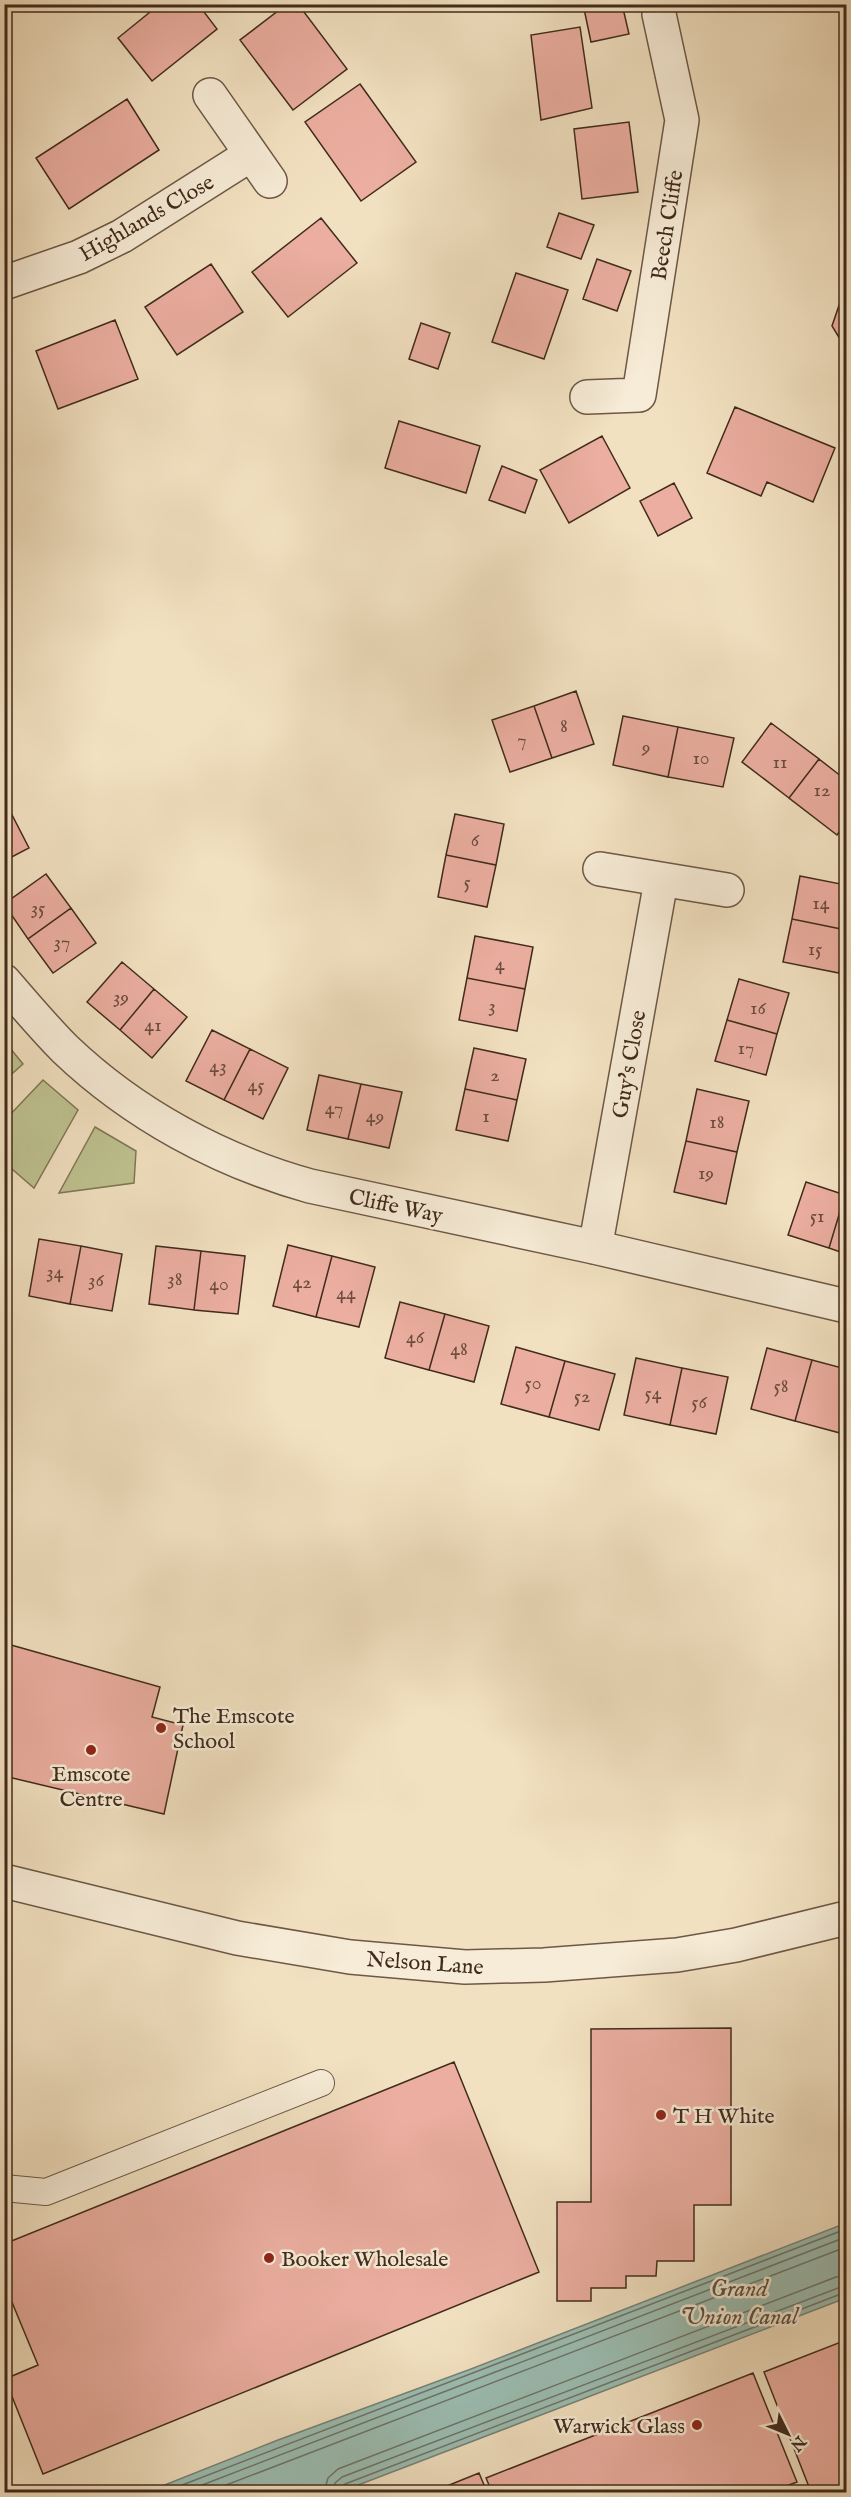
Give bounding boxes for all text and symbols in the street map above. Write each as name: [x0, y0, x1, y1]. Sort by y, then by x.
street label: Beech Cliffe: [645, 168, 691, 283]
street label: Highlands Close: [75, 169, 219, 269]
house number: 8: [560, 714, 568, 739]
house number: 7: [517, 728, 527, 753]
house number: 9: [641, 735, 650, 760]
house number: 10: [692, 746, 710, 771]
house number: 11: [773, 750, 787, 775]
house number: 12: [814, 778, 830, 803]
house number: 6: [471, 828, 480, 853]
house number: 5: [463, 870, 471, 895]
house number: 14: [812, 891, 830, 916]
house number: 35: [31, 896, 45, 921]
house number: 37: [54, 930, 70, 955]
house number: 15: [808, 937, 822, 962]
house number: 4: [495, 952, 505, 977]
house number: 39: [113, 985, 129, 1010]
house number: 3: [488, 994, 496, 1019]
house number: 16: [750, 996, 767, 1021]
street label: Guy's Close: [607, 1008, 653, 1121]
house number: 41: [144, 1013, 162, 1038]
house number: 17: [738, 1036, 754, 1061]
house number: 43: [209, 1054, 227, 1079]
house number: 2: [490, 1063, 500, 1088]
house number: 45: [248, 1073, 264, 1098]
house number: 47: [325, 1096, 343, 1121]
house number: 49: [366, 1104, 384, 1129]
house number: 1: [482, 1104, 490, 1129]
house number: 18: [709, 1110, 725, 1135]
house number: 19: [698, 1161, 714, 1186]
street label: Cliffe Way: [346, 1183, 445, 1231]
house number: 51: [810, 1204, 824, 1229]
house number: 34: [46, 1260, 64, 1285]
house number: 38: [167, 1267, 183, 1292]
house number: 36: [88, 1268, 105, 1293]
house number: 42: [292, 1270, 312, 1295]
house number: 40: [209, 1272, 229, 1297]
house number: 44: [336, 1281, 356, 1306]
house number: 46: [406, 1325, 425, 1350]
house number: 48: [450, 1337, 468, 1362]
house number: 50: [525, 1371, 542, 1396]
house number: 58: [773, 1374, 789, 1399]
house number: 54: [645, 1381, 662, 1406]
house number: 52: [574, 1384, 590, 1409]
house number: 56: [691, 1390, 707, 1415]
place label: The Emscote School: [173, 1703, 295, 1756]
marker: The Emscote School: [154, 1721, 168, 1735]
marker: Emscote Centre: [84, 1743, 98, 1757]
place label: Emscote Centre: [52, 1761, 130, 1814]
street label: Nelson Lane: [365, 1946, 484, 1982]
place label: T H White: [673, 2103, 775, 2131]
marker: T H White: [654, 2108, 668, 2122]
place label: Booker Wholesale: [281, 2246, 448, 2274]
marker: Booker Wholesale: [262, 2251, 276, 2265]
water label: Grand Union Canal: [680, 2274, 800, 2333]
north arrow: [758, 2404, 818, 2464]
place label: Warwick Glass: [553, 2413, 685, 2441]
marker: Warwick Glass: [690, 2418, 704, 2432]
text: N: [785, 2430, 810, 2455]

